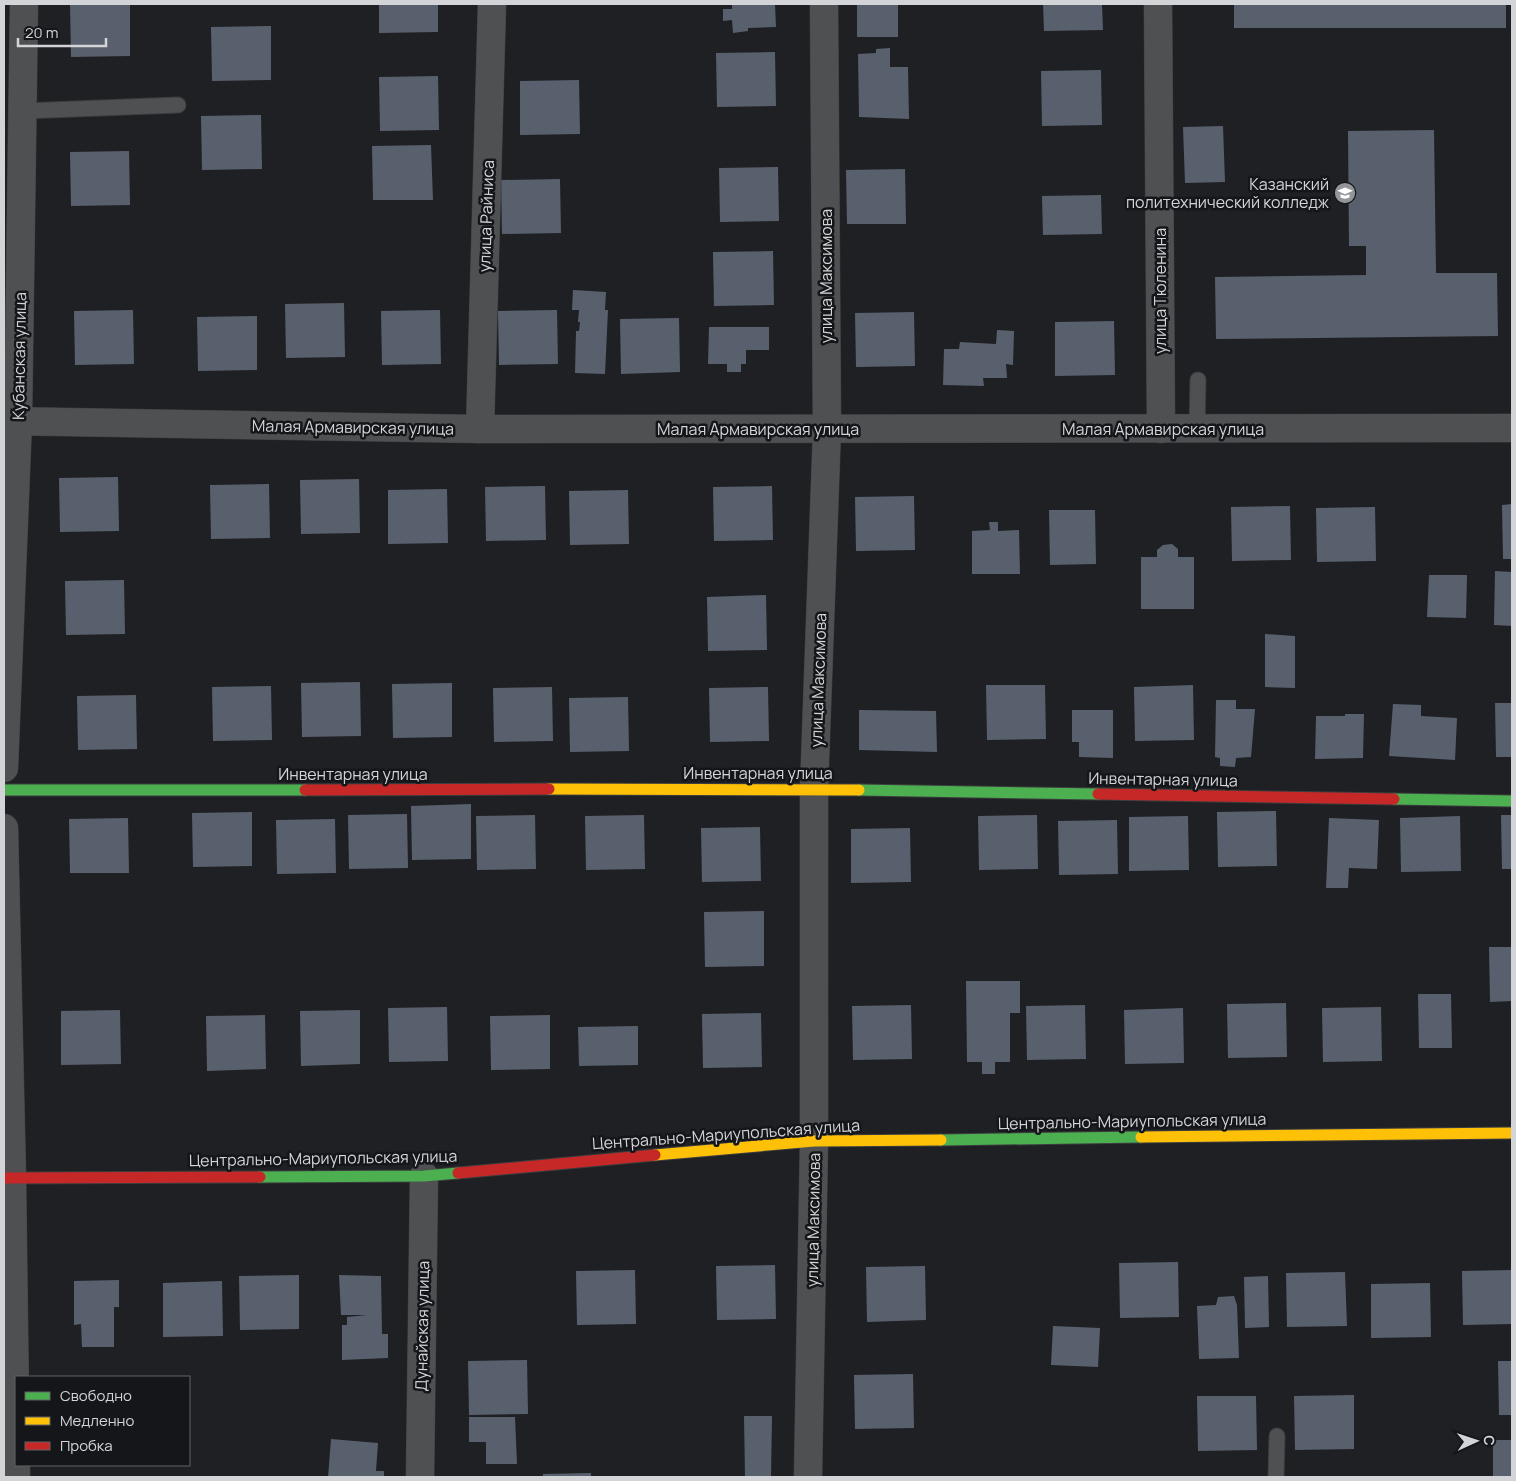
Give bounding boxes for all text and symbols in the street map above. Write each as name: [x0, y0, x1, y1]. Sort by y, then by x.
scale bar: [18, 15, 105, 47]
text: 20 m: [25, 22, 58, 43]
street label: улица Райниса: [473, 159, 499, 273]
place label: Казанский политехнический колледж: [1126, 173, 1330, 213]
school or university icon: Казанский политехнический колледж: [1333, 181, 1357, 205]
street label: улица Максимова: [815, 209, 837, 343]
street label: улица Тюленина: [1149, 228, 1171, 354]
street label: Кубанская улица: [7, 292, 31, 420]
street label: Малая Армавирская улица: [252, 414, 454, 440]
street label: Малая Армавирская улица: [657, 418, 859, 440]
street label: Малая Армавирская улица: [1062, 418, 1264, 440]
street label: улица Максимова: [805, 612, 831, 748]
street label: Инвентарная улица: [683, 762, 833, 784]
street label: Инвентарная улица: [278, 763, 428, 785]
street label: Инвентарная улица: [1088, 767, 1238, 791]
street label: Центрально-Мариупольская улица: [998, 1108, 1266, 1134]
street label: Центрально-Мариупольская улица: [591, 1114, 861, 1154]
street label: Центрально-Мариупольская улица: [189, 1145, 457, 1171]
street label: улица Максимова: [801, 1153, 825, 1287]
street label: Дунайская улица: [410, 1261, 434, 1391]
legend: [15, 1376, 190, 1466]
text: Свободно: [60, 1385, 132, 1406]
text: Медленно: [60, 1410, 134, 1431]
north arrow: [1451, 1416, 1501, 1466]
text: Пробка: [60, 1435, 113, 1456]
text: С: [1480, 1435, 1499, 1446]

